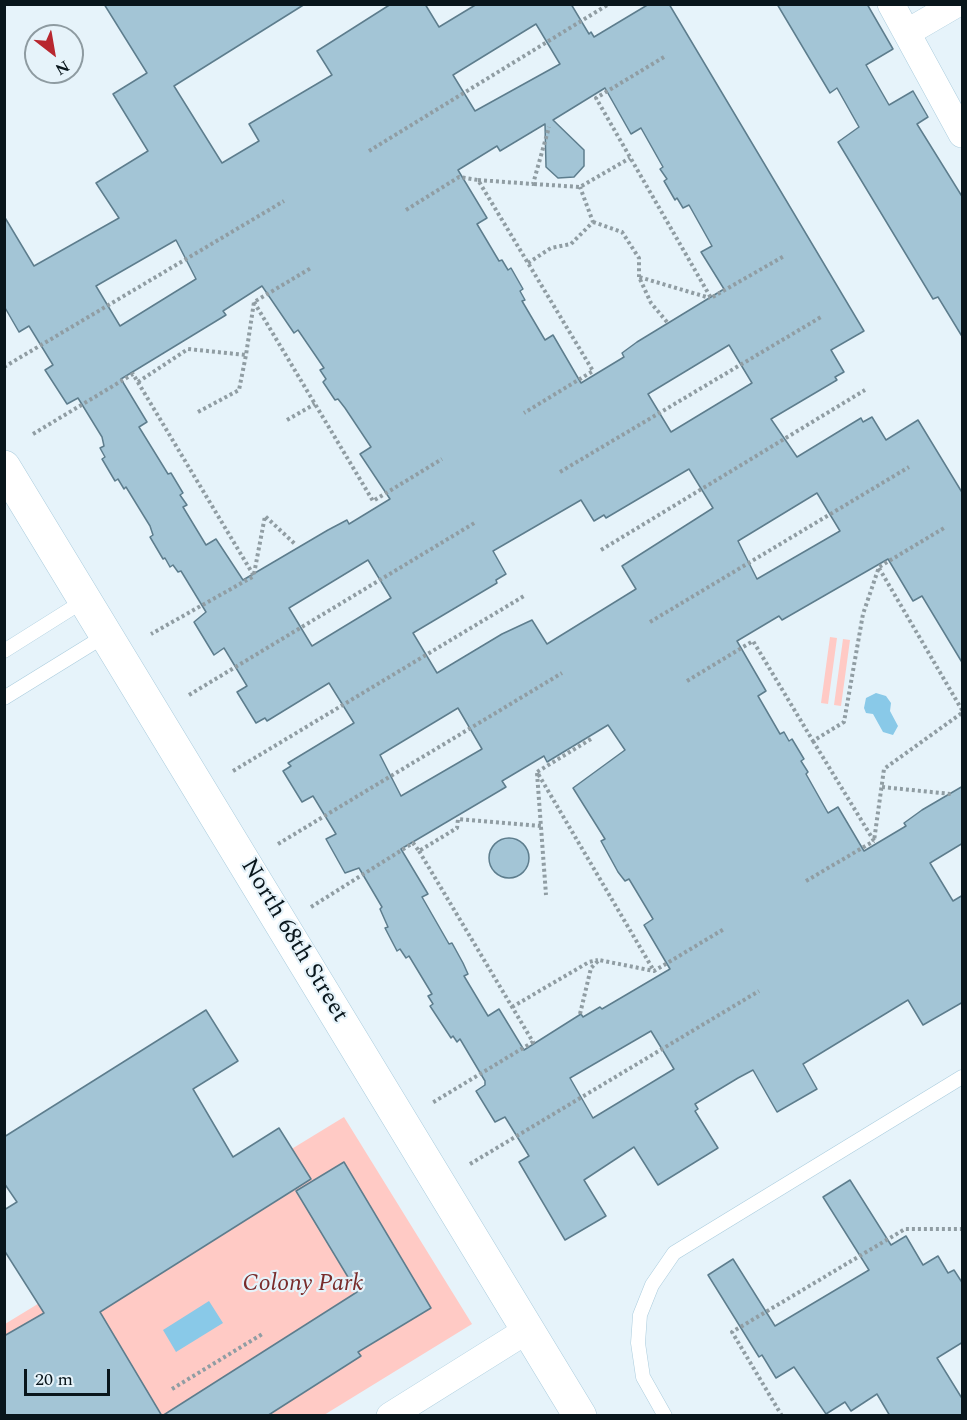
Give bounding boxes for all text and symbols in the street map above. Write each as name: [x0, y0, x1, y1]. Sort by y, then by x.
north arrow: [24, 24, 84, 84]
text: N: [50, 54, 74, 81]
street label: North 68th Street: [233, 854, 353, 1028]
park label: Colony Park: [243, 1271, 363, 1299]
scale bar: [27, 1357, 112, 1395]
text: 20 m: [35, 1366, 73, 1393]

